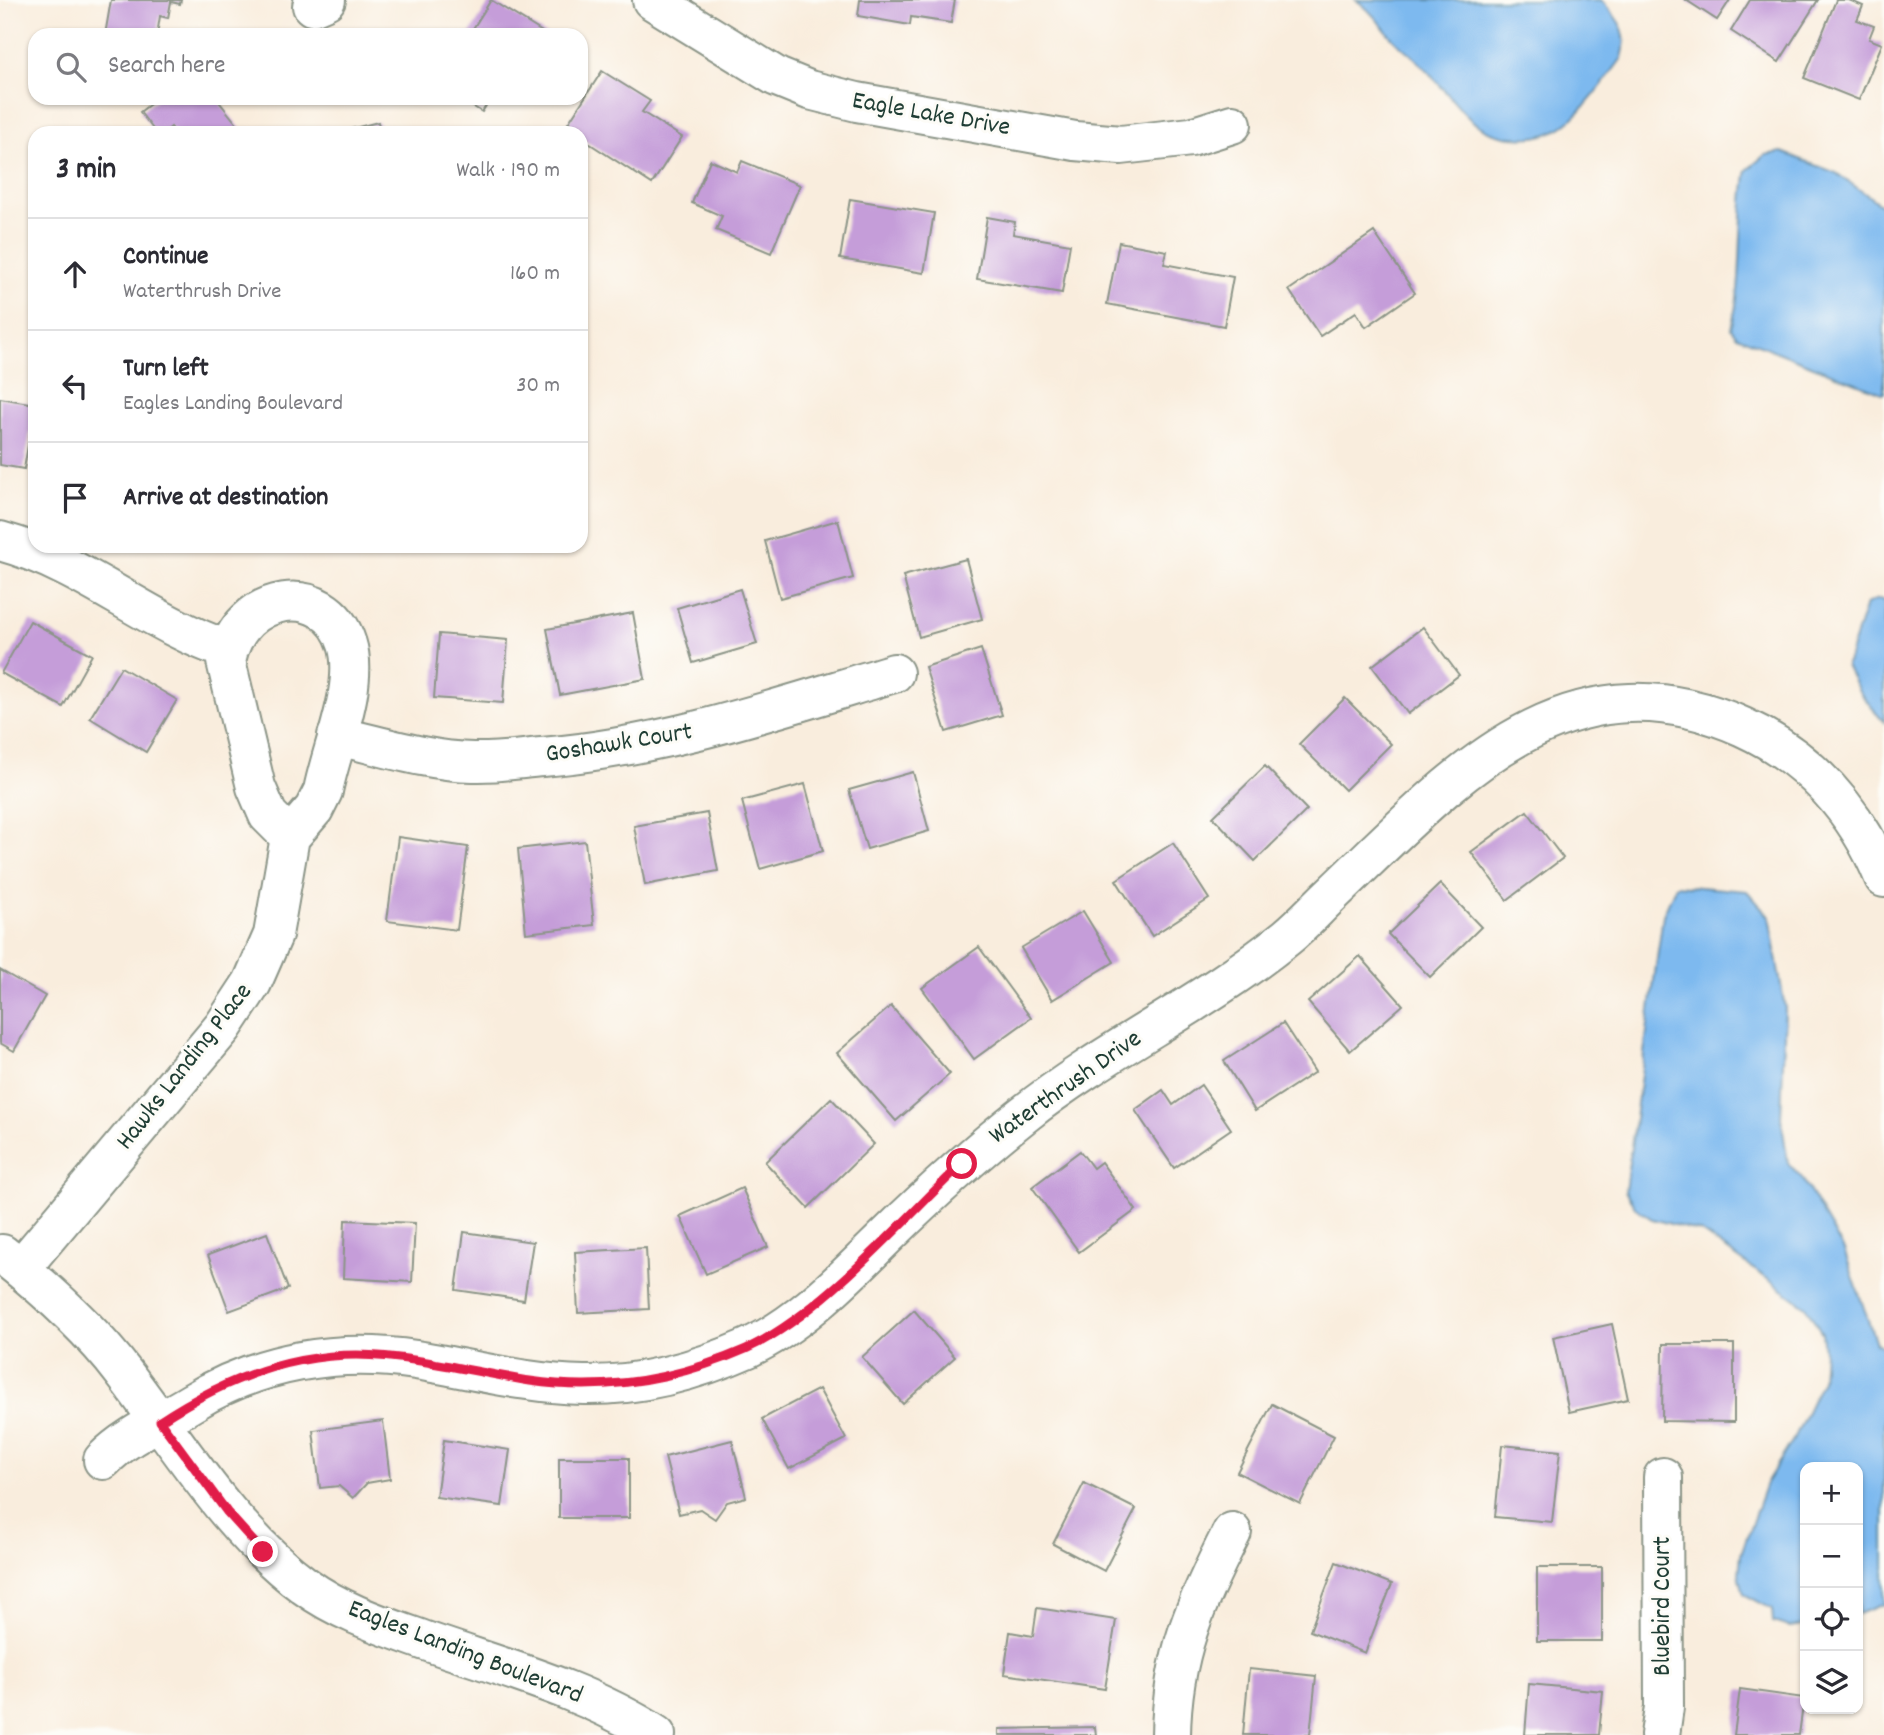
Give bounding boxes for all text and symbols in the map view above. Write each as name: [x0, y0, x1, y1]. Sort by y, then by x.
search box: [28, 28, 588, 105]
icon: search: [52, 48, 90, 86]
text: Search here: [108, 48, 226, 85]
street label: Eagle Lake Drive: [849, 83, 1013, 147]
text: 3 min: [56, 150, 116, 193]
text: Walk · 190 m: [456, 155, 560, 188]
text: Continue: [123, 239, 208, 276]
icon: ahead: [56, 255, 94, 293]
text: 160 m: [510, 258, 560, 291]
text: Waterthrush Drive: [123, 276, 281, 309]
text: Turn left: [123, 351, 209, 388]
icon: left: [56, 367, 94, 405]
text: 30 m: [516, 370, 560, 403]
text: Eagles Landing Boulevard: [123, 388, 343, 421]
icon: arrive: [56, 479, 94, 517]
text: Arrive at destination: [123, 480, 328, 517]
street label: Goshawk Court: [543, 714, 695, 774]
street label: Hawks Landing Place: [108, 976, 262, 1158]
street label: Waterthrush Drive: [982, 1021, 1150, 1155]
route start: [946, 1148, 977, 1179]
map controls: [1800, 1462, 1863, 1714]
button: +: [1800, 1462, 1863, 1525]
button: −: [1800, 1525, 1863, 1588]
route end: [247, 1536, 278, 1567]
street label: Bluebird Court: [1645, 1536, 1682, 1676]
button: locate: [1800, 1588, 1863, 1651]
street label: Eagles Landing Boulevard: [342, 1591, 588, 1715]
button: layers: [1800, 1651, 1863, 1714]

